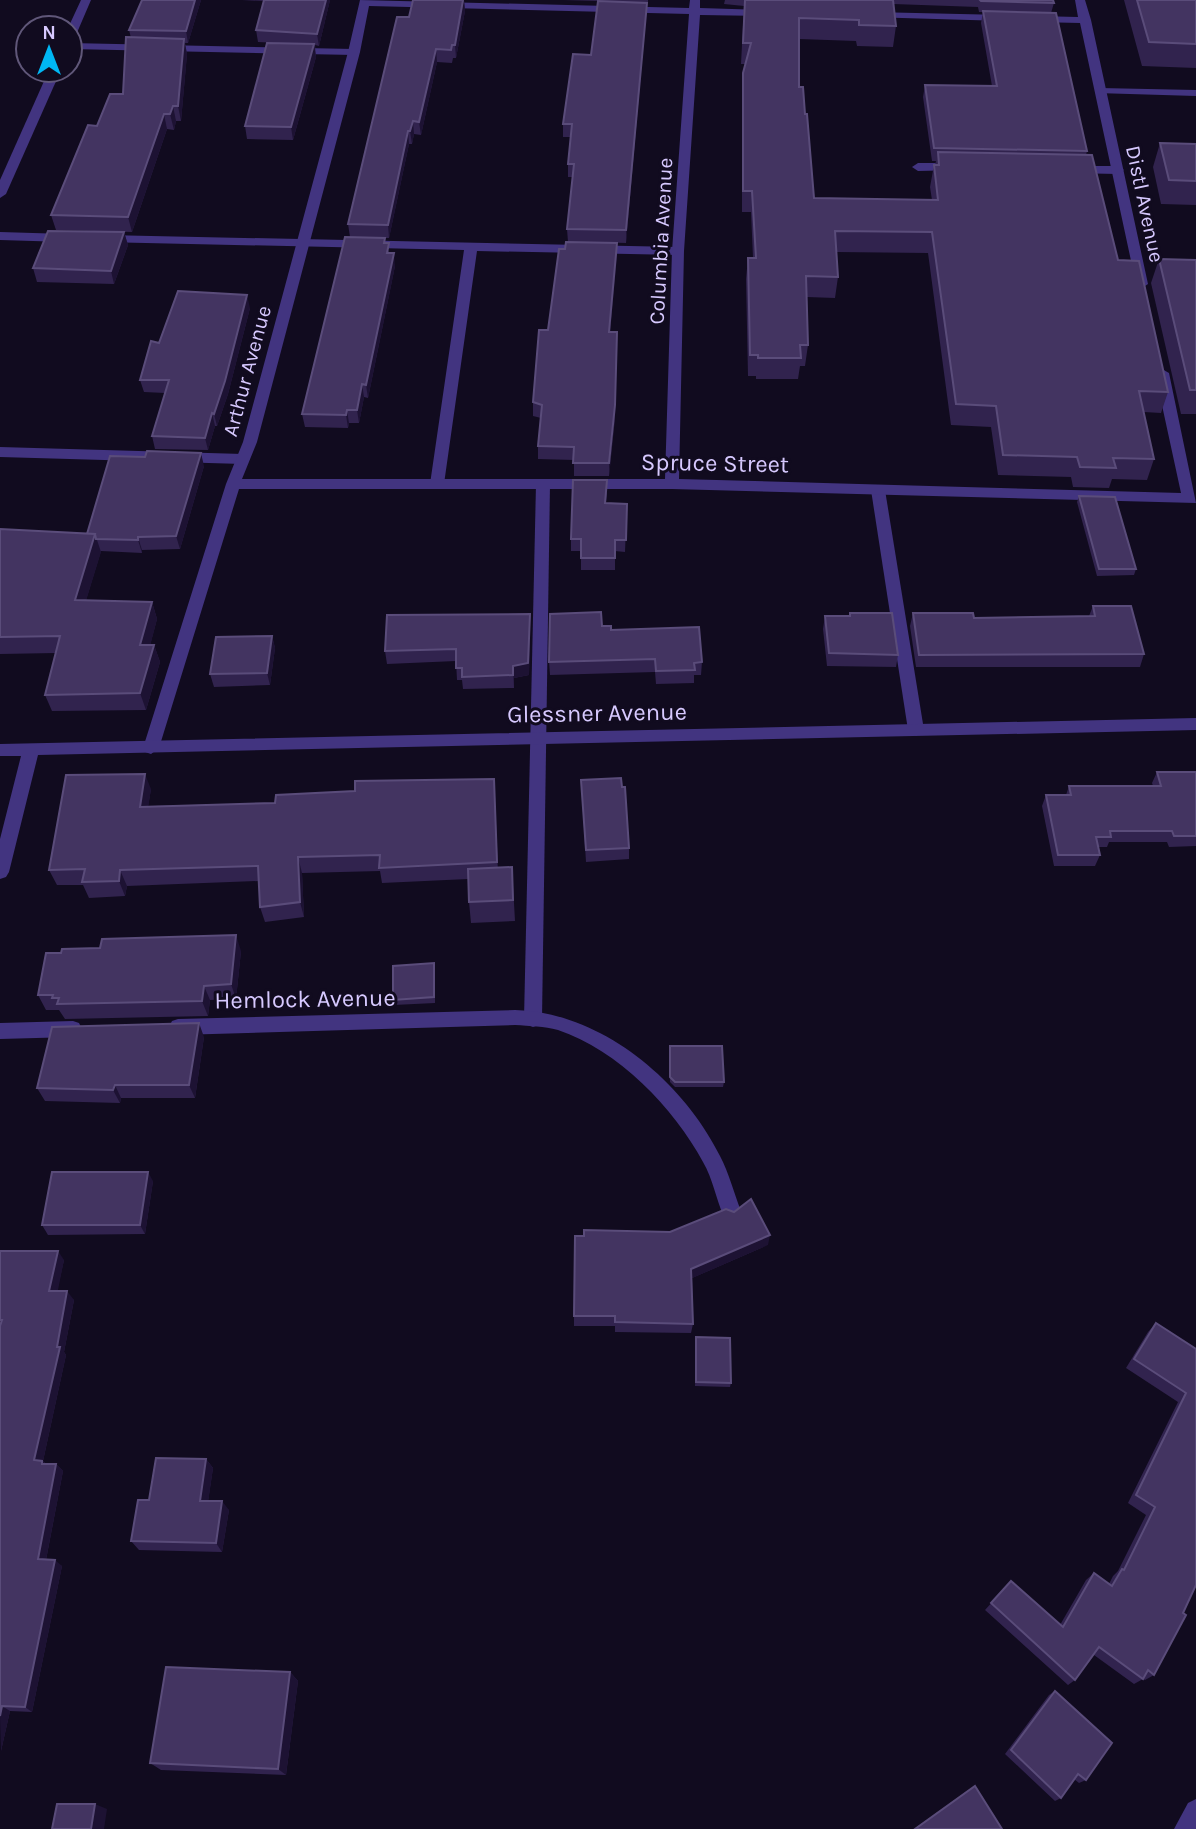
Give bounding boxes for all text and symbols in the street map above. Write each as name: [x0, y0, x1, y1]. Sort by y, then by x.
north arrow: [14, 14, 84, 84]
text: N: [42, 22, 56, 44]
street label: Distl Avenue: [1121, 143, 1169, 265]
street label: Columbia Avenue: [645, 157, 677, 325]
street label: Arthur Avenue: [218, 303, 276, 439]
street label: Spruce Street: [641, 448, 789, 478]
street label: Glessner Avenue: [507, 697, 687, 729]
street label: Hemlock Avenue: [214, 983, 396, 1015]

